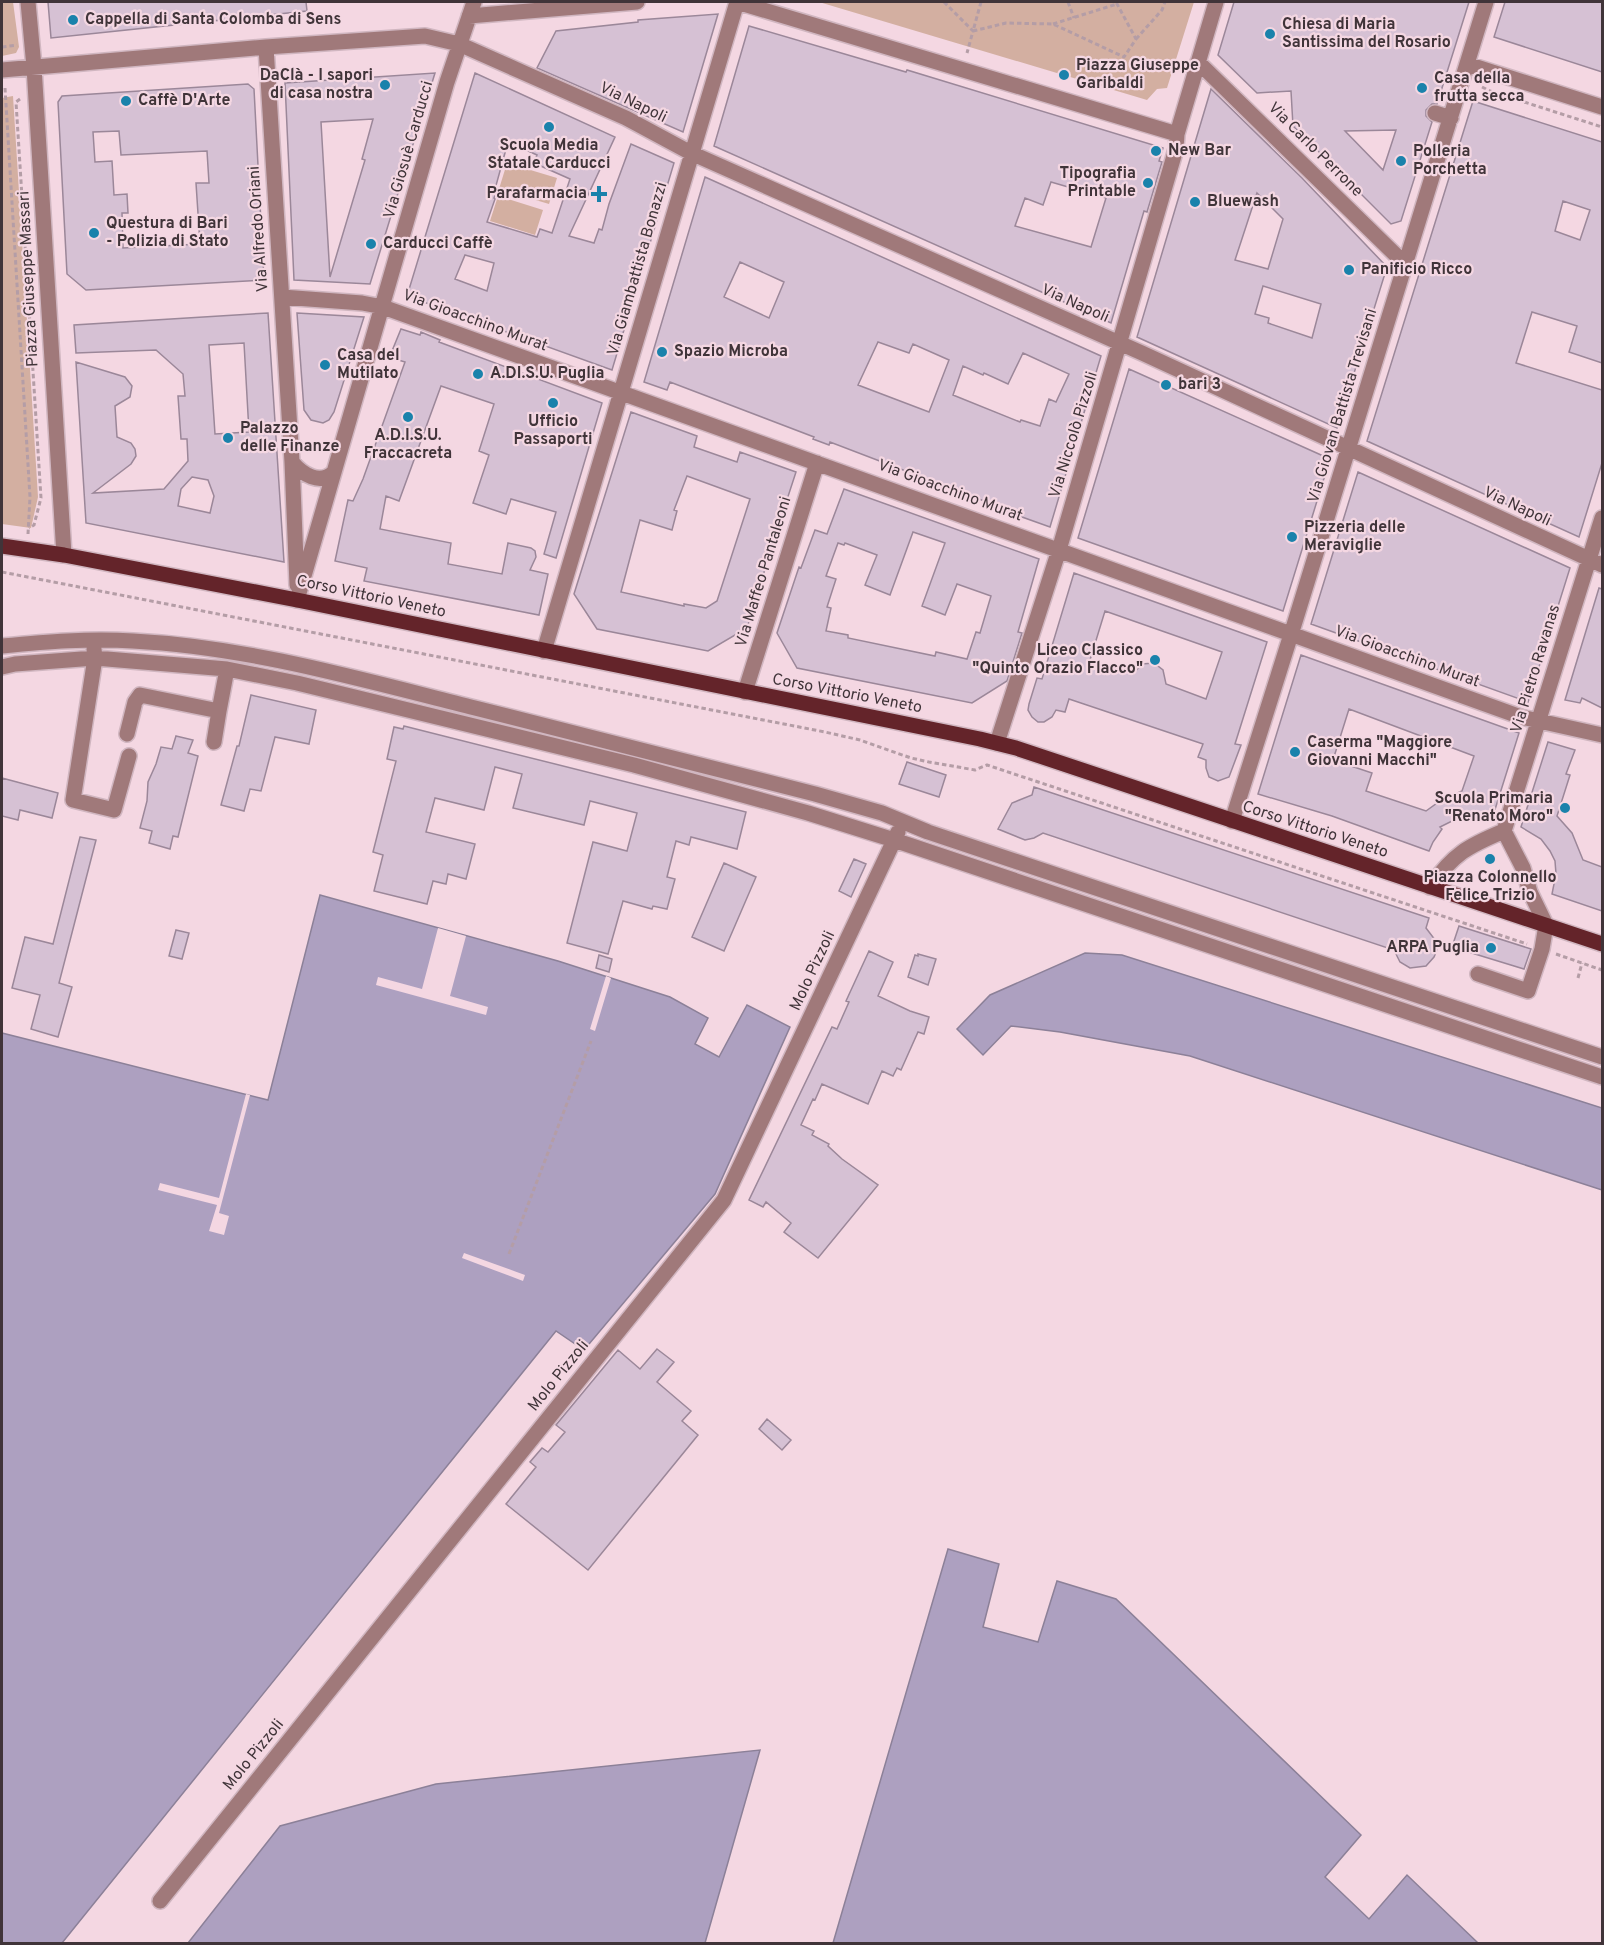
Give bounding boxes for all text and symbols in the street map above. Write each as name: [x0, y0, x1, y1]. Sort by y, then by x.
place label: Cappella di Santa Colomba di Sens: [85, 10, 341, 30]
marker: Cappella di Santa Colomba di Sens: [66, 13, 80, 27]
place label: Chiesa di Maria Santissima del Rosario: [1282, 15, 1451, 53]
marker: Chiesa di Maria Santissima del Rosario: [1263, 27, 1277, 41]
place label: Piazza Giuseppe Garibaldi: [1076, 56, 1199, 94]
place label: DaClà - I sapori di casa nostra: [260, 66, 373, 104]
marker: Piazza Giuseppe Garibaldi: [1057, 68, 1071, 82]
place label: Casa della frutta secca: [1434, 69, 1525, 107]
marker: DaClà - I sapori di casa nostra: [378, 78, 392, 92]
street label: Via Napoli: [596, 78, 670, 128]
street label: Via Giosuè Carducci: [380, 79, 438, 221]
marker: Casa della frutta secca: [1415, 81, 1429, 95]
place label: Caffè D'Arte: [138, 91, 231, 111]
marker: Caffè D'Arte: [119, 94, 133, 108]
street label: Via Carlo Perrone: [1263, 98, 1367, 202]
marker: Scuola Media Statale Carducci: [542, 120, 556, 134]
place label: Scuola Media Statale Carducci: [487, 136, 611, 174]
place label: New Bar: [1168, 141, 1231, 161]
place label: Polleria Porchetta: [1413, 142, 1487, 180]
marker: New Bar: [1149, 144, 1163, 158]
marker: Polleria Porchetta: [1394, 154, 1408, 168]
place label: Tipografia Printable: [1059, 164, 1136, 202]
street label: Via Alfredo Oriani: [245, 165, 273, 293]
marker: Tipografia Printable: [1141, 176, 1155, 190]
street label: Via Giambattista Bonazzi: [604, 180, 672, 358]
place label: Parafarmacia: [486, 184, 587, 204]
marker: Parafarmacia: [592, 187, 606, 201]
street label: Piazza Giuseppe Massari: [14, 190, 44, 368]
place label: Bluewash: [1207, 192, 1279, 212]
marker: Bluewash: [1188, 195, 1202, 209]
place label: Questura di Bari - Polizia di Stato: [106, 214, 229, 252]
marker: Questura di Bari - Polizia di Stato: [87, 226, 101, 240]
place label: Carducci Caffè: [383, 234, 493, 254]
marker: Carducci Caffè: [364, 237, 378, 251]
place label: Panificio Ricco: [1361, 260, 1472, 280]
marker: Panificio Ricco: [1342, 263, 1356, 277]
street label: Via Napoli: [1038, 280, 1112, 328]
street label: Via Gioacchino Murat: [400, 285, 550, 357]
street label: Via Giovan Battista Trevisani: [1304, 306, 1382, 506]
place label: Spazio Microba: [674, 342, 788, 362]
marker: Spazio Microba: [655, 345, 669, 359]
place label: Casa del Mutilato: [337, 346, 400, 384]
marker: Casa del Mutilato: [318, 358, 332, 372]
place label: A.DI.S.U. Puglia: [490, 364, 604, 384]
marker: A.DI.S.U. Puglia: [471, 367, 485, 381]
street label: Via Niccolò Pizzoli: [1045, 369, 1103, 501]
place label: bari 3: [1178, 375, 1221, 395]
marker: bari 3: [1159, 378, 1173, 392]
marker: Ufficio Passaporti: [546, 396, 560, 410]
marker: A.D.I.S.U. Fraccacreta: [401, 410, 415, 424]
place label: Ufficio Passaporti: [514, 412, 592, 450]
place label: Palazzo delle Finanze: [240, 419, 340, 457]
place label: A.D.I.S.U. Fraccacreta: [364, 426, 452, 464]
marker: Palazzo delle Finanze: [221, 431, 235, 445]
street label: Via Gioacchino Murat: [875, 455, 1025, 527]
street label: Via Napoli: [1480, 483, 1554, 531]
street label: Via Maffeo Pantaleoni: [732, 494, 796, 650]
place label: Pizzeria delle Meraviglie: [1304, 518, 1405, 556]
marker: Pizzeria delle Meraviglie: [1285, 530, 1299, 544]
street label: Corso Vittorio Veneto: [294, 571, 448, 623]
street label: Via Pietro Ravanas: [1507, 602, 1565, 736]
street label: Via Gioacchino Murat: [1332, 621, 1482, 693]
place label: Liceo Classico "Quinto Orazio Flacco": [972, 641, 1143, 679]
marker: Liceo Classico "Quinto Orazio Flacco": [1148, 653, 1162, 667]
street label: Corso Vittorio Veneto: [770, 670, 924, 718]
place label: Caserma "Maggiore Giovanni Macchi": [1307, 733, 1452, 771]
marker: Caserma "Maggiore Giovanni Macchi": [1288, 745, 1302, 759]
place label: Scuola Primaria "Renato Moro": [1435, 789, 1553, 827]
street label: Corso Vittorio Veneto: [1240, 797, 1391, 863]
marker: Scuola Primaria "Renato Moro": [1558, 801, 1572, 815]
marker: Piazza Colonnello Felice Trizio: [1483, 852, 1497, 866]
place label: Piazza Colonnello Felice Trizio: [1423, 868, 1557, 906]
street label: Molo Pizzoli: [786, 928, 840, 1014]
place label: ARPA Puglia: [1386, 938, 1479, 958]
marker: ARPA Puglia: [1484, 941, 1498, 955]
street label: Molo Pizzoli: [524, 1336, 594, 1416]
street label: Molo Pizzoli: [219, 1715, 289, 1795]

